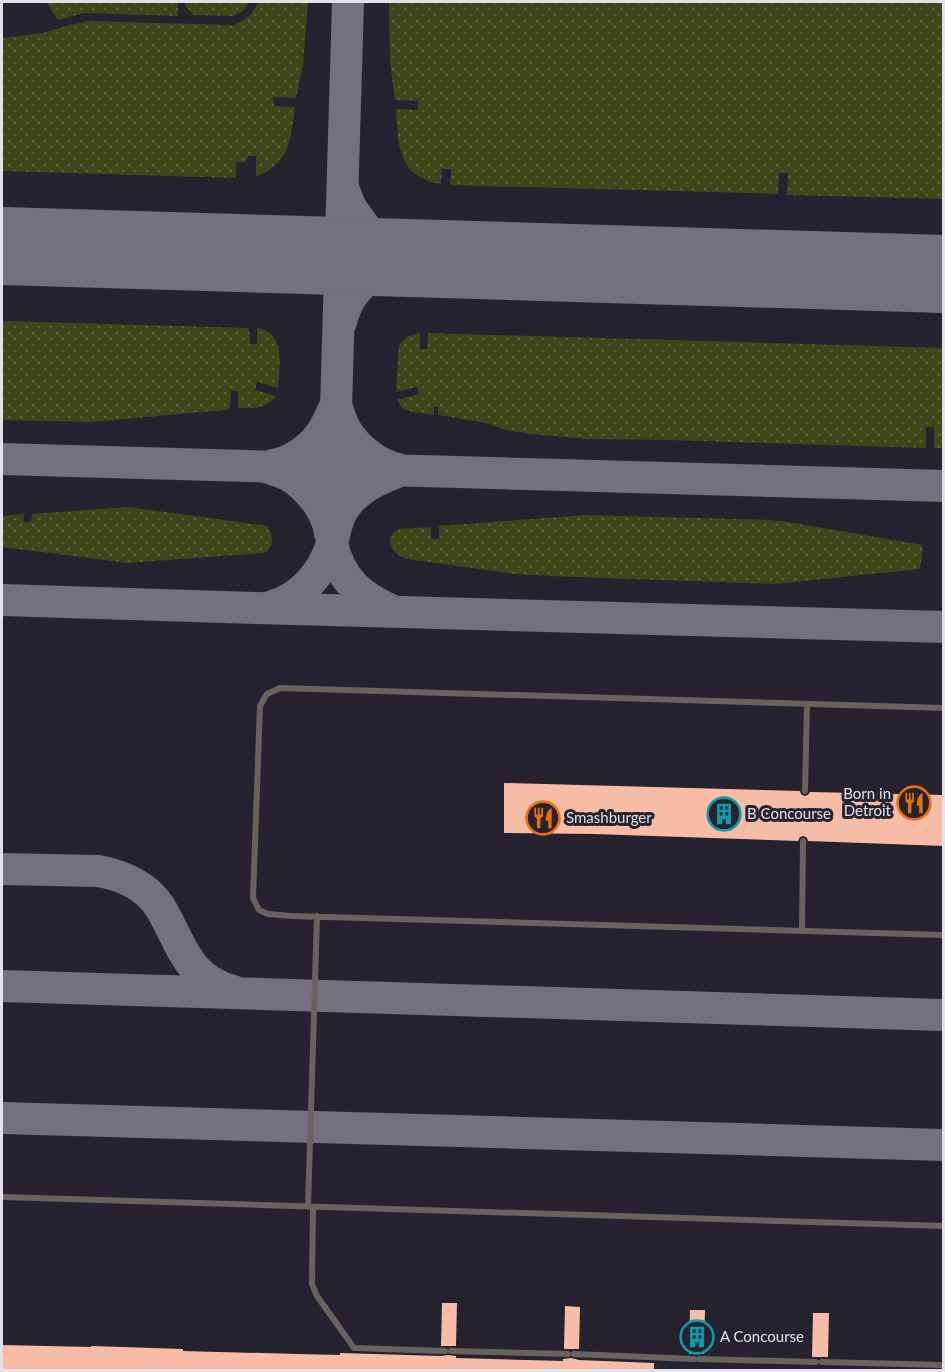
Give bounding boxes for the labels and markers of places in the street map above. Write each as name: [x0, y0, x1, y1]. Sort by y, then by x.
place label: Born in Detroit: [843, 784, 892, 819]
restaurant icon: Born in Detroit: [896, 785, 932, 821]
building icon: B Concourse: [706, 796, 742, 832]
restaurant icon: Smashburger: [525, 800, 561, 836]
place label: B Concourse: [747, 804, 831, 822]
place label: Smashburger: [566, 808, 652, 826]
building icon: A Concourse: [679, 1319, 715, 1355]
place label: A Concourse: [720, 1327, 804, 1345]

